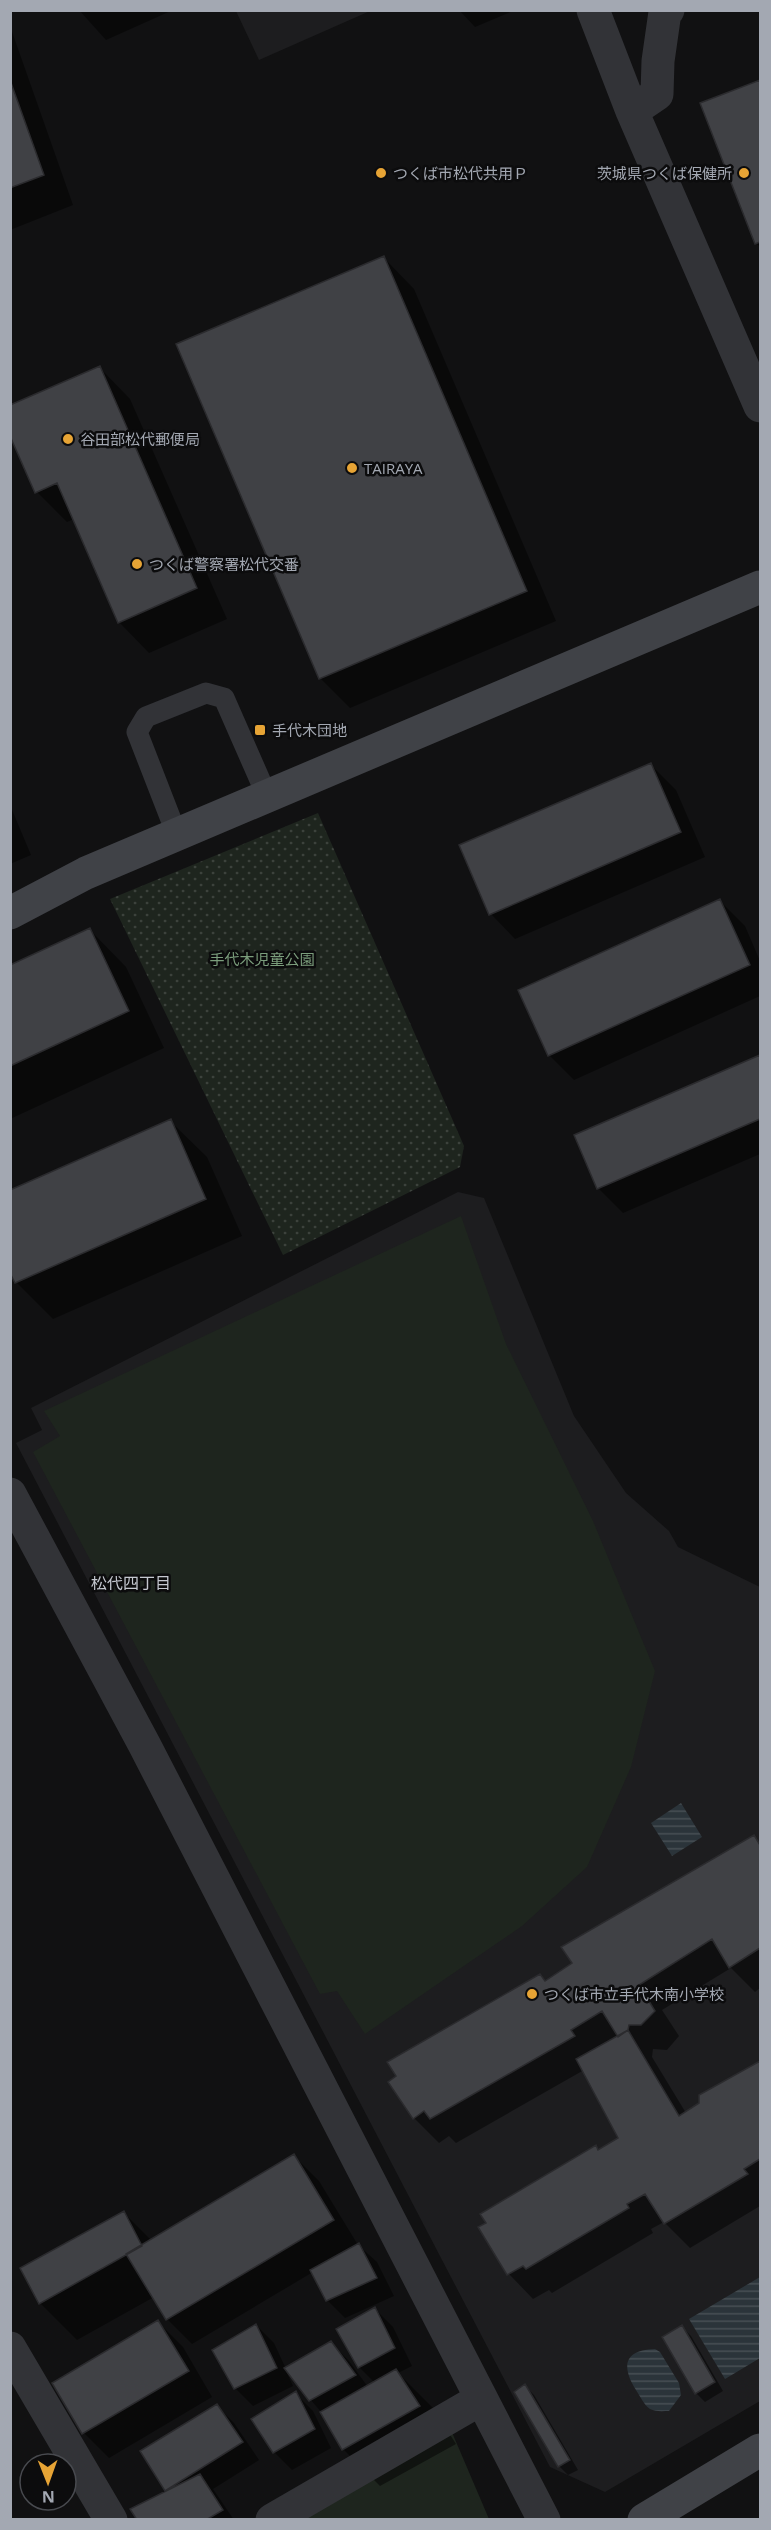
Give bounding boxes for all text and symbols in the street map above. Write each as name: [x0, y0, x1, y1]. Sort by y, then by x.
place label: つくば市松代共用Ｐ: [393, 163, 528, 183]
place label: 茨城県つくば保健所: [597, 163, 732, 183]
marker: つくば市松代共用Ｐ: [374, 166, 388, 180]
marker: 茨城県つくば保健所: [737, 166, 751, 180]
place label: 谷田部松代郵便局: [80, 429, 200, 449]
marker: 谷田部松代郵便局: [61, 432, 75, 446]
place label: TAIRAYA: [364, 458, 423, 478]
marker: TAIRAYA: [345, 461, 359, 475]
place label: つくば警察署松代交番: [149, 554, 299, 574]
marker: つくば警察署松代交番: [130, 557, 144, 571]
place label: 手代木団地: [272, 720, 347, 740]
marker: 手代木団地: [253, 723, 267, 737]
park label: 手代木児童公園: [209, 949, 315, 969]
district label: 松代四丁目: [91, 1572, 171, 1594]
place label: つくば市立手代木南小学校: [544, 1984, 724, 2004]
marker: つくば市立手代木南小学校: [525, 1987, 539, 2001]
north arrow: [18, 2452, 78, 2512]
text: N: [42, 2486, 55, 2508]

